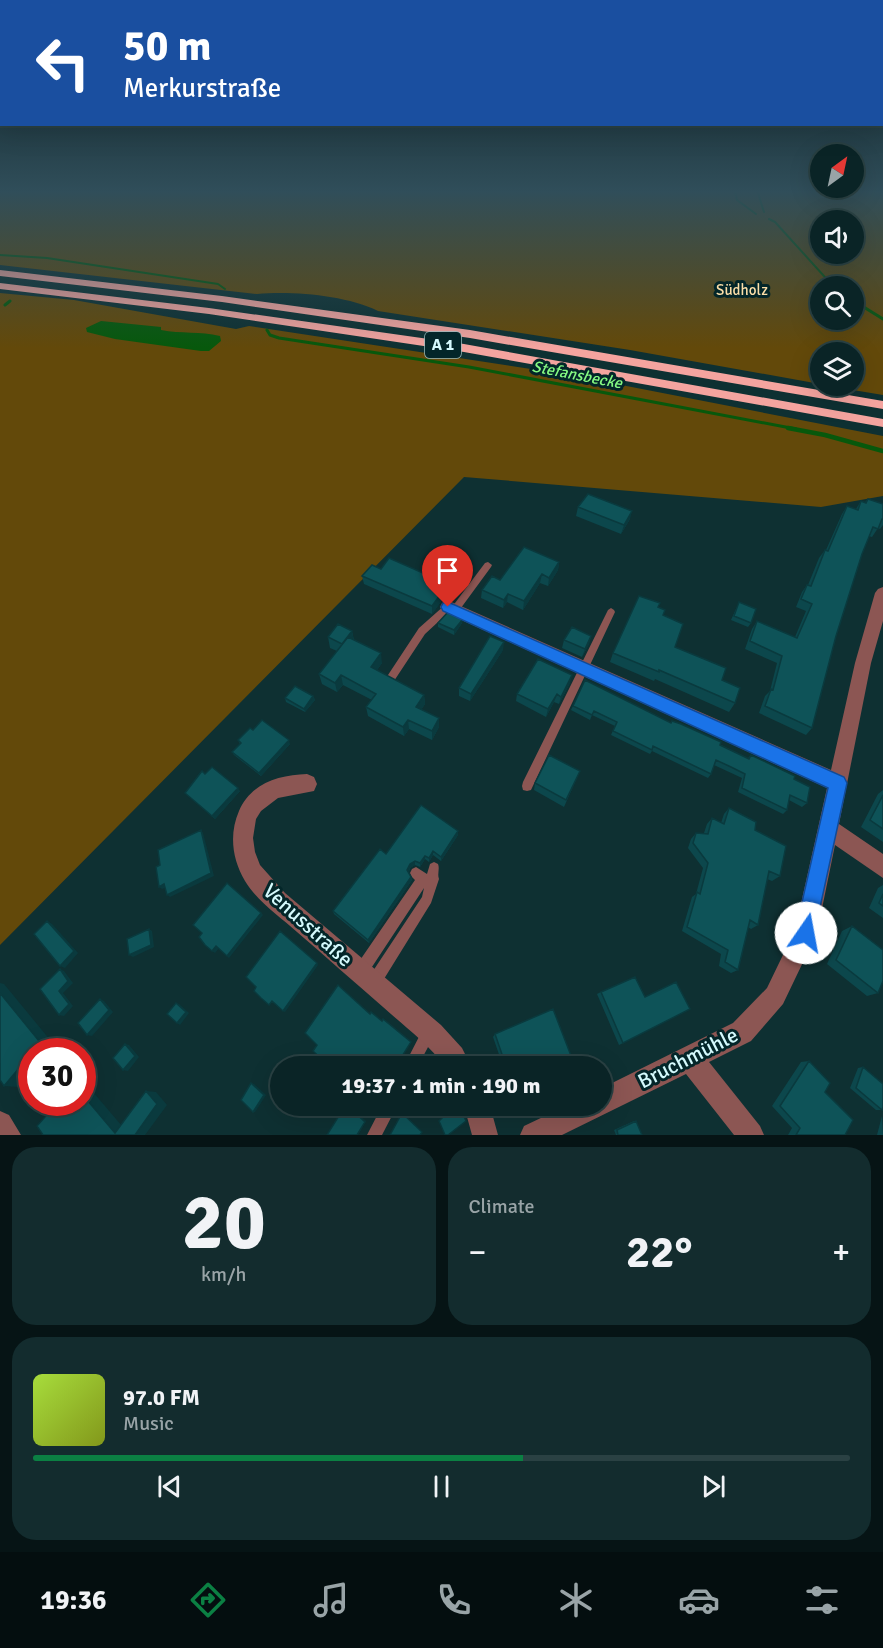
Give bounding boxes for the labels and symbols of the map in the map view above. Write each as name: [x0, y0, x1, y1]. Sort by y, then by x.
north arrow: [810, 144, 864, 198]
park label: Südholz: [716, 281, 768, 299]
road number: A 1: [425, 332, 461, 358]
water label: Stefansbecke: [530, 356, 625, 394]
pin: [422, 545, 473, 607]
street label: Venusstraße: [258, 878, 358, 972]
position arrow: [774, 901, 838, 965]
street label: Bruchmühle: [634, 1022, 742, 1094]
speed limit sign: 30: [18, 1038, 96, 1116]

